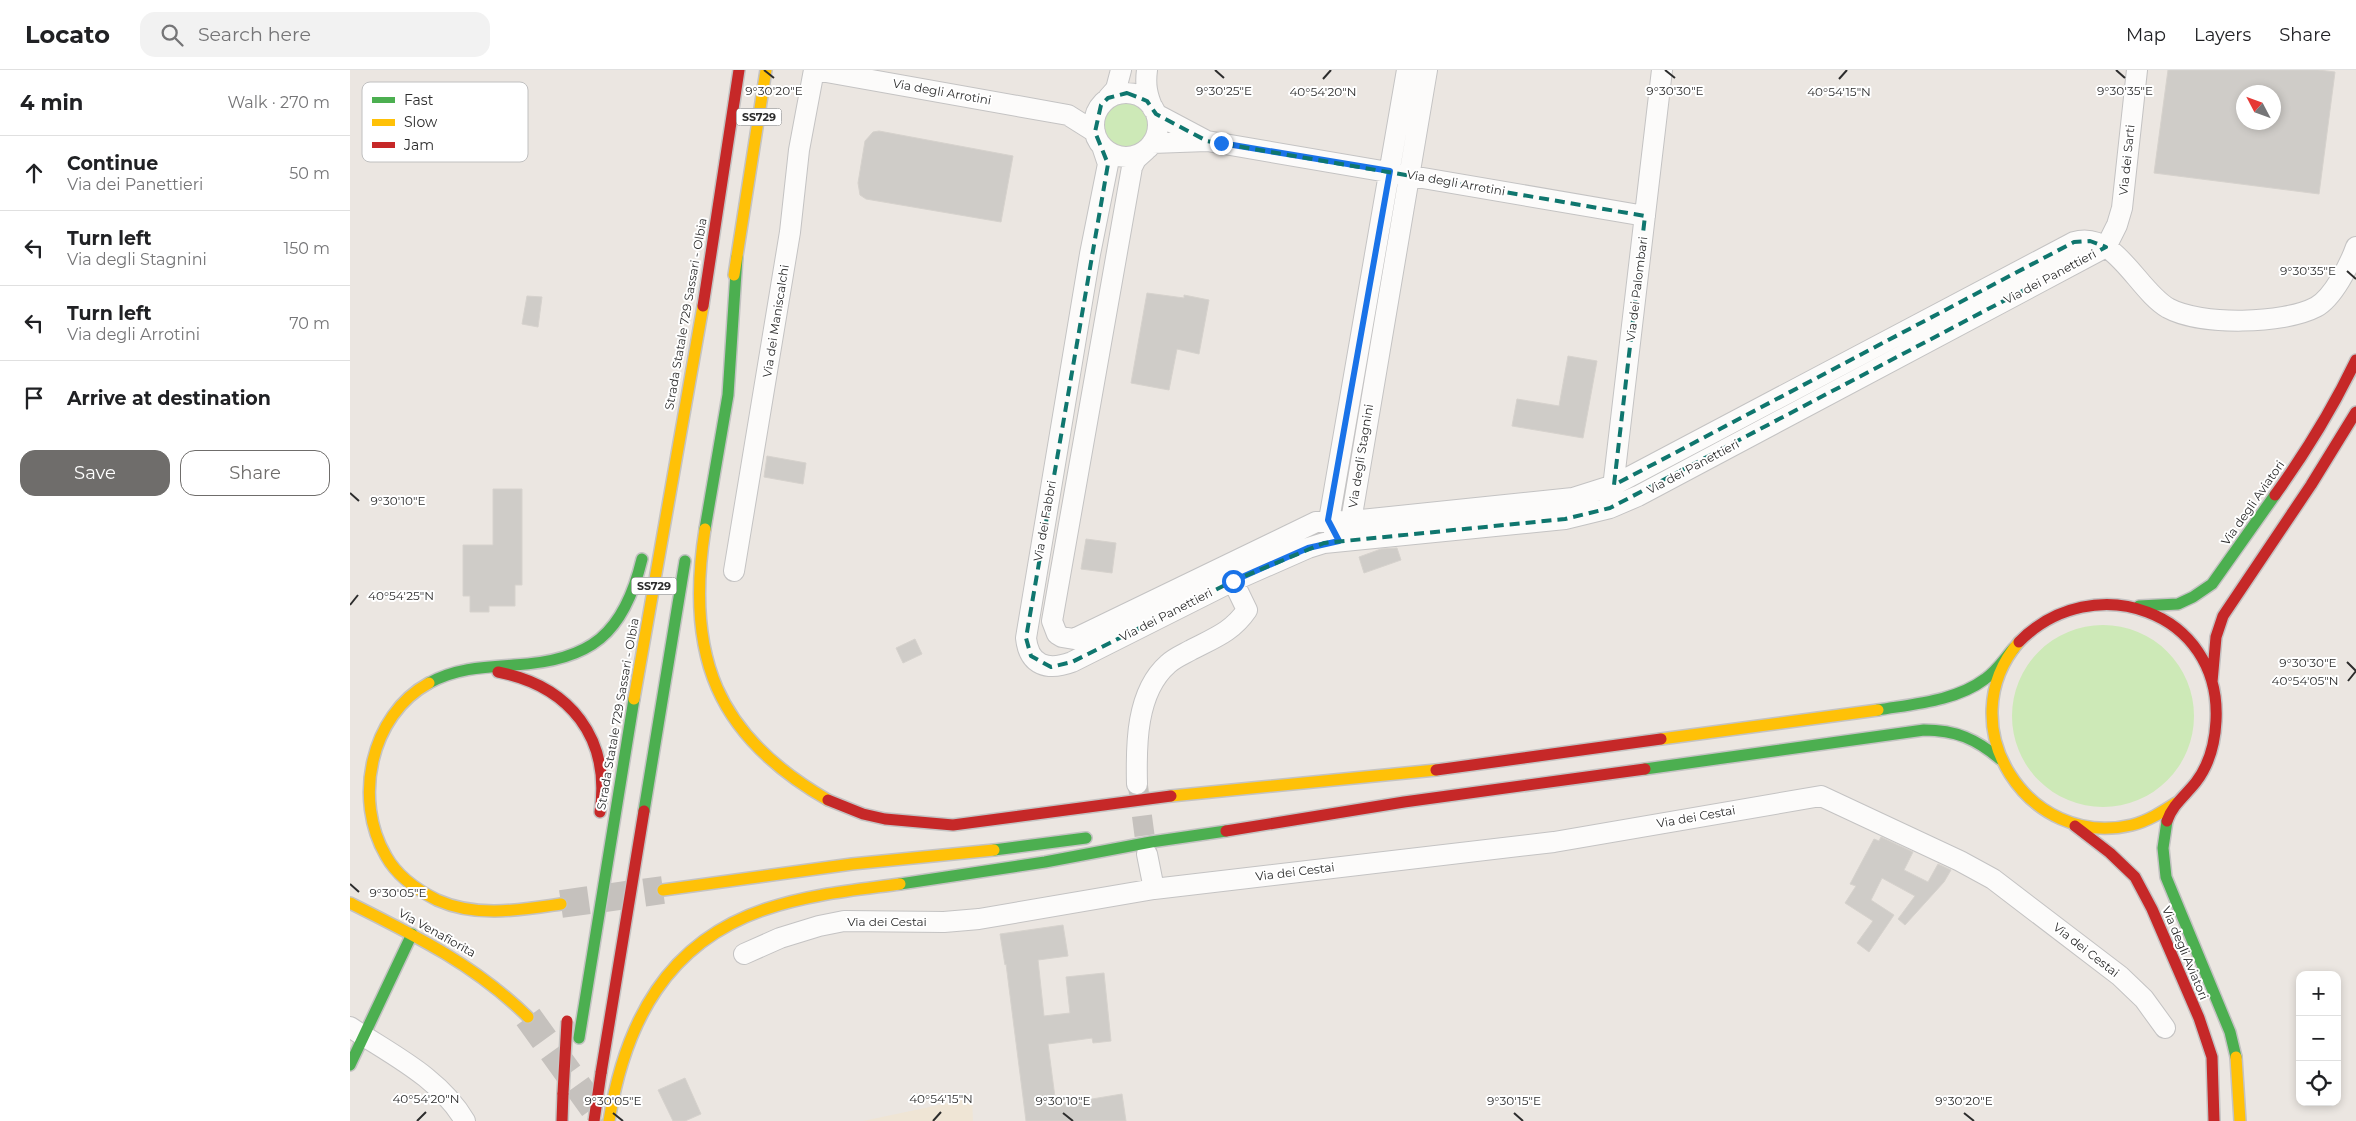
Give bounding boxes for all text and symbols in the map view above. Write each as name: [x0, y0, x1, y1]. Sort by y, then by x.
search box: [140, 12, 490, 57]
text: Locato: [25, 20, 110, 49]
icon: search: [158, 21, 186, 49]
text: Search here: [198, 23, 311, 46]
text: Map: [2126, 24, 2166, 46]
text: Layers: [2194, 24, 2251, 46]
text: Share: [2279, 24, 2331, 46]
street label: Via degli Arrotini: [892, 75, 993, 108]
legend: [362, 82, 528, 162]
text: 9°30'20"E: [745, 83, 803, 98]
text: 9°30'25"E: [1196, 83, 1252, 98]
text: 9°30'30"E: [1646, 83, 1704, 98]
text: 9°30'35"E: [2097, 83, 2153, 98]
text: 40°54'20"N: [1289, 84, 1357, 99]
text: 40°54'15"N: [1807, 84, 1871, 99]
north arrow: [2236, 85, 2281, 130]
text: 4 min: [20, 90, 83, 115]
text: Fast: [404, 91, 434, 109]
text: Walk · 270 m: [227, 93, 330, 112]
road number: SS729: [736, 108, 782, 126]
text: Slow: [404, 113, 438, 131]
street label: Via dei Sarti: [2115, 124, 2138, 196]
route end: [1210, 132, 1233, 155]
text: Jam: [403, 136, 434, 154]
text: Continue: [67, 152, 158, 175]
icon: ahead: [20, 159, 48, 187]
text: 50 m: [289, 164, 330, 183]
street label: Via degli Arrotini: [1406, 166, 1507, 199]
text: Via dei Panettieri: [67, 175, 203, 194]
street label: Strada Statale 729 Sassari - Olbia: [661, 217, 710, 411]
text: Turn left: [67, 227, 152, 250]
icon: left: [20, 234, 48, 262]
street label: Via dei Palombari: [1623, 236, 1650, 342]
text: 150 m: [283, 239, 330, 258]
street label: Via dei Panettieri: [2001, 246, 2098, 307]
text: Via degli Stagnini: [67, 250, 207, 269]
street label: Via dei Maniscalchi: [759, 263, 792, 378]
text: 9°30'35"E: [2280, 263, 2336, 278]
text: Turn left: [67, 302, 152, 325]
icon: left: [20, 309, 48, 337]
text: 70 m: [289, 314, 330, 333]
text: Via degli Arrotini: [67, 325, 200, 344]
icon: arrive: [20, 384, 48, 412]
text: Arrive at destination: [67, 387, 271, 410]
street label: Via degli Stagnini: [1345, 403, 1376, 509]
street label: Via dei Panettieri: [1644, 436, 1741, 497]
button: Save: [20, 450, 170, 496]
button: Share: [180, 450, 330, 496]
street label: Via degli Aviatori: [2218, 457, 2287, 548]
street label: Via dei Fabbri: [1030, 479, 1059, 563]
text: 9°30'10"E: [370, 493, 426, 508]
route start: [1222, 570, 1245, 593]
road number: SS729: [632, 578, 676, 594]
street label: Via dei Panettieri: [1117, 585, 1215, 644]
text: 40°54'25"N: [368, 588, 434, 603]
street label: Strada Statale 729 Sassari - Olbia: [593, 617, 642, 811]
text: 9°30'30"E: [2279, 655, 2337, 670]
text: 40°54'05"N: [2272, 673, 2338, 688]
street label: Via dei Cestai: [1655, 802, 1736, 831]
street label: Via dei Cestai: [1254, 859, 1335, 884]
text: 9°30'05"E: [369, 885, 427, 900]
street label: Via degli Aviatori: [2159, 904, 2212, 1002]
street label: Via Venafiorita: [396, 905, 479, 960]
street label: Via dei Cestai: [847, 914, 927, 929]
street label: Via dei Cestai: [2050, 919, 2122, 980]
map controls: [2296, 971, 2341, 1106]
button: +: [2296, 971, 2341, 1016]
button: −: [2296, 1016, 2341, 1061]
button: locate: [2296, 1061, 2341, 1106]
text: 40°54'20"N: [392, 1091, 460, 1106]
text: 40°54'15"N: [909, 1091, 973, 1106]
text: 9°30'05"E: [584, 1093, 642, 1108]
text: 9°30'10"E: [1035, 1093, 1091, 1108]
text: 9°30'15"E: [1487, 1093, 1541, 1108]
text: 9°30'20"E: [1935, 1093, 1993, 1108]

